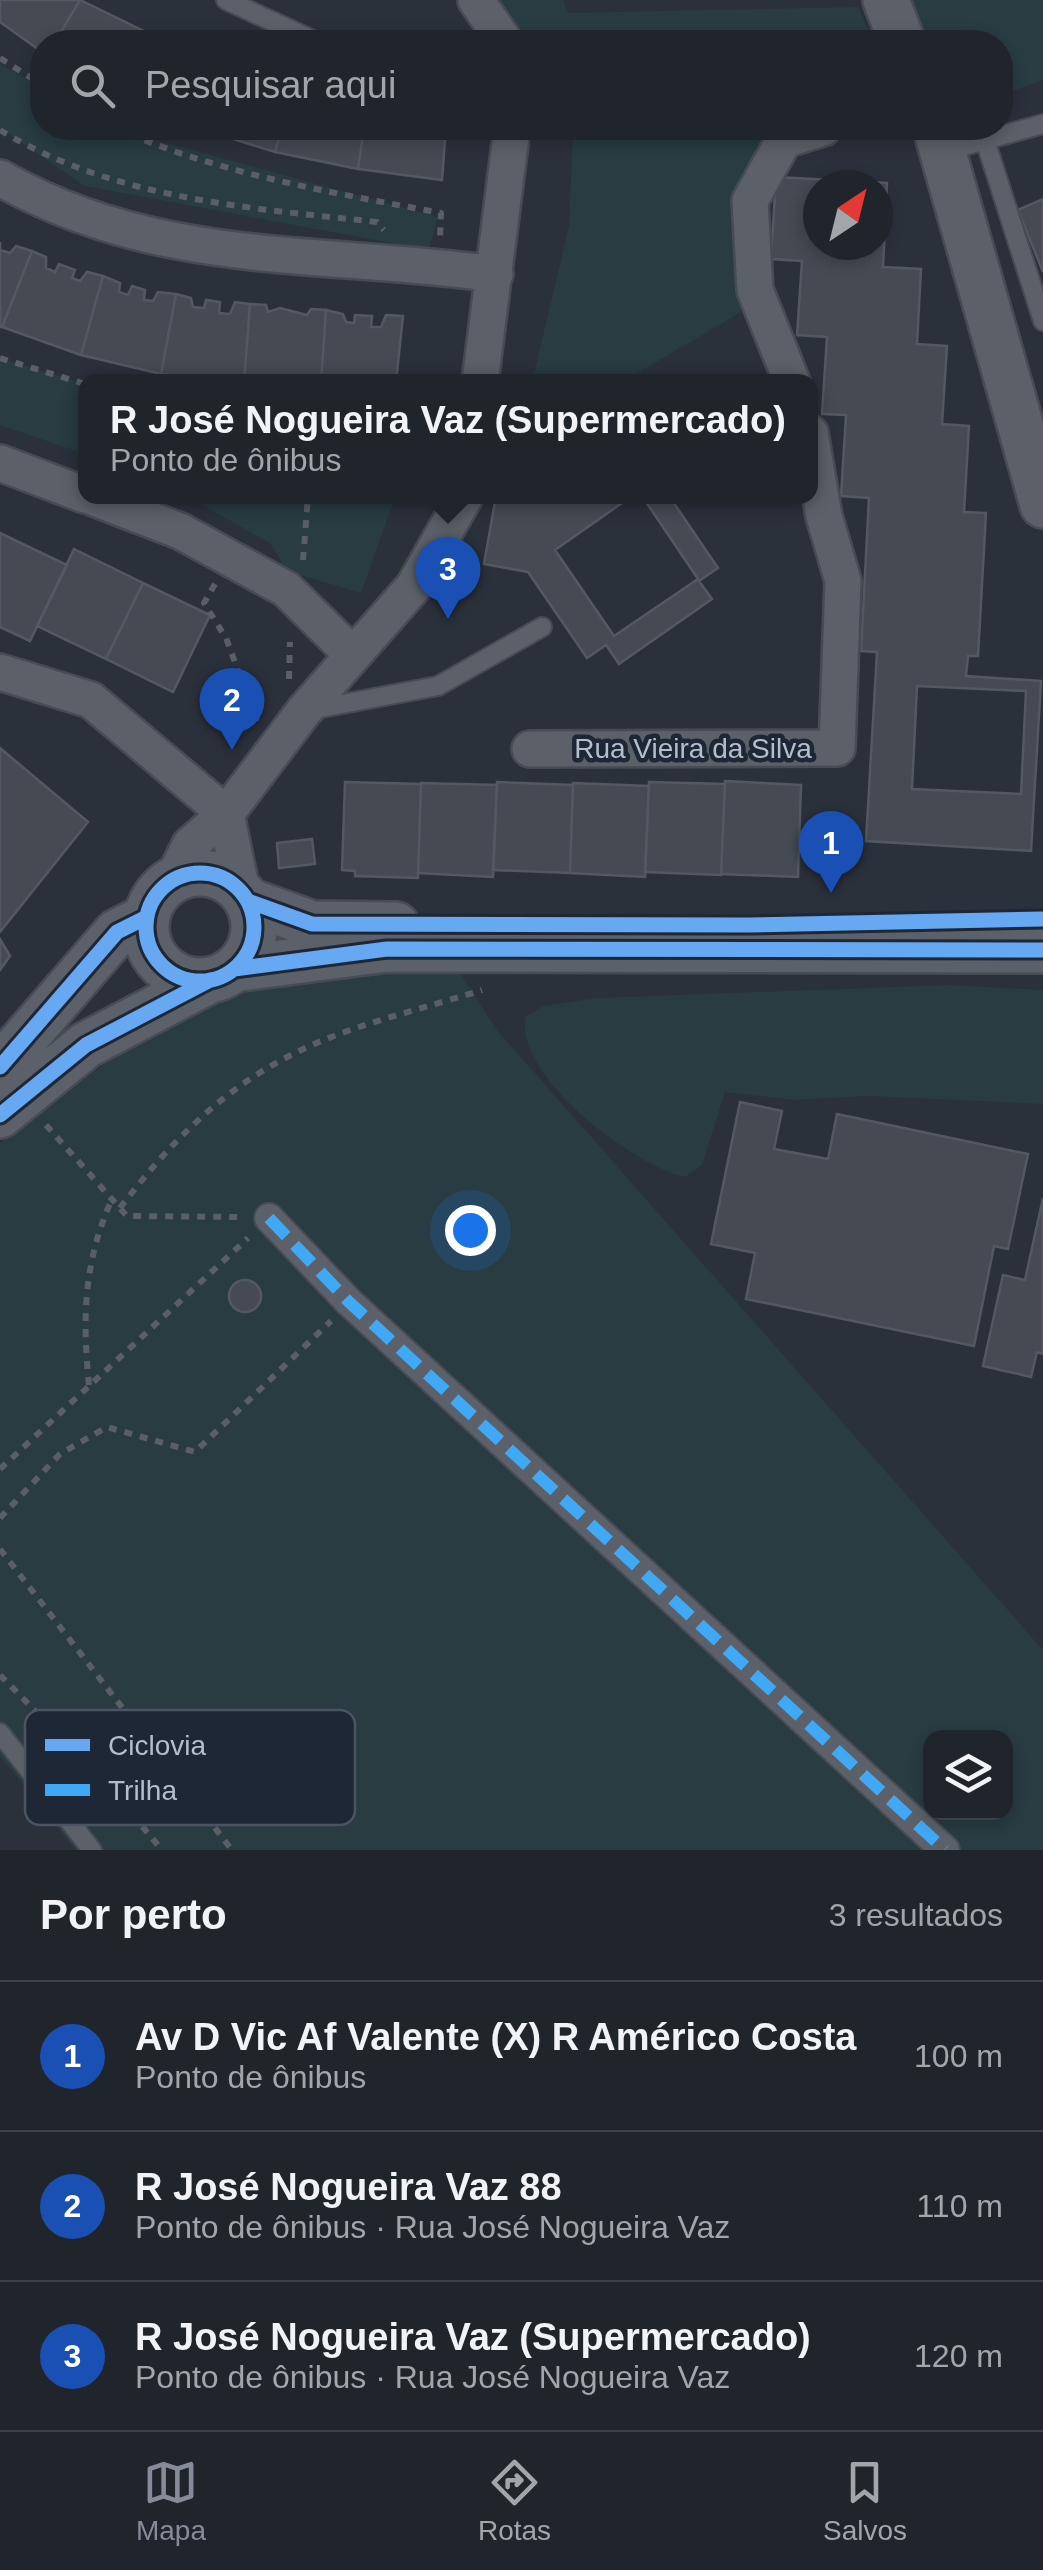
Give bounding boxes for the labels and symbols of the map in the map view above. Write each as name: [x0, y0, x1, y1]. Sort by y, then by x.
north arrow: [803, 170, 893, 260]
pin: 3: [416, 536, 480, 619]
pin: 2: [200, 668, 264, 750]
street label: Rua Vieira da Silva: [574, 733, 812, 764]
pin: 1: [798, 810, 864, 893]
your location: [445, 1205, 496, 1256]
legend: [25, 1710, 355, 1825]
text: Ciclovia: [108, 1730, 206, 1761]
text: Trilha: [108, 1775, 177, 1806]

